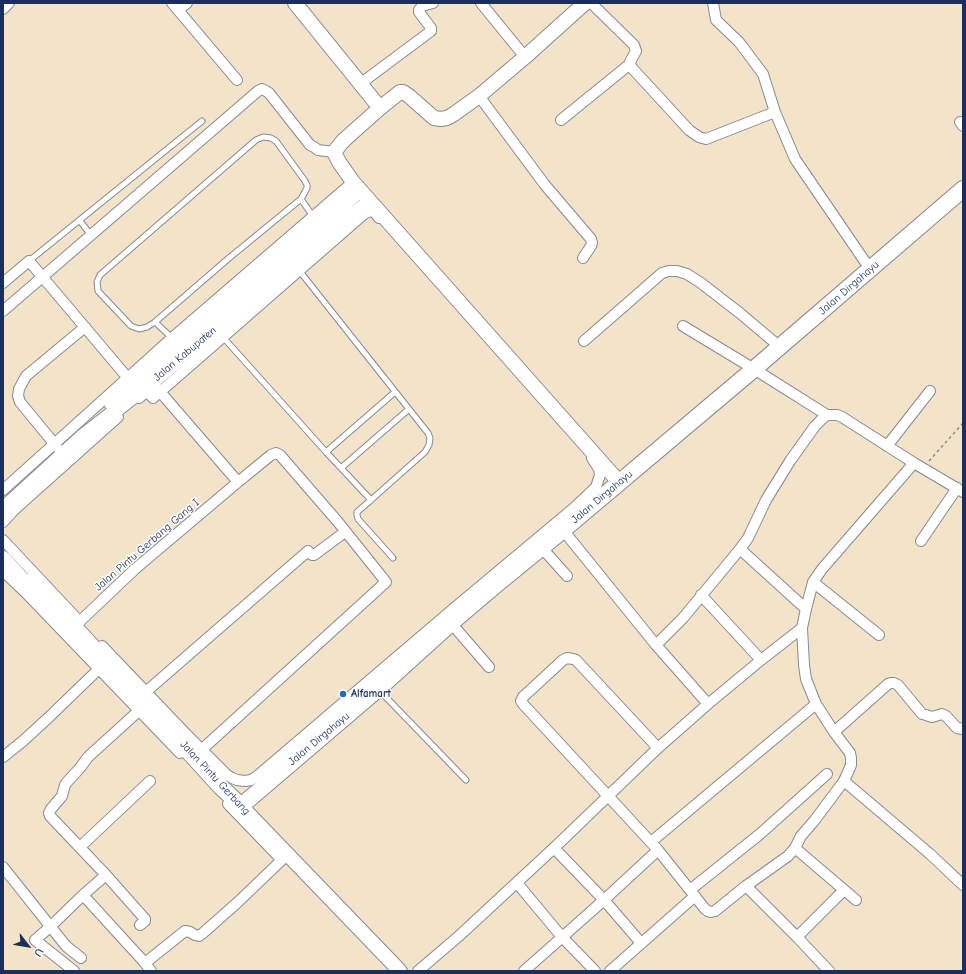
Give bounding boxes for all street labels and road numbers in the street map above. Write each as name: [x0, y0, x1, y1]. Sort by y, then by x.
street label: Jalan Dirgahayu: [816, 258, 882, 318]
street label: Jalan Kabupaten: [151, 324, 219, 384]
street label: Jalan Dirgahayu: [569, 468, 635, 526]
street label: Jalan Pintu Gerbang Gang I: [92, 496, 202, 594]
street label: Jalan Dirgahayu: [286, 710, 352, 768]
street label: Jalan Pintu Gerbang: [177, 738, 253, 818]

